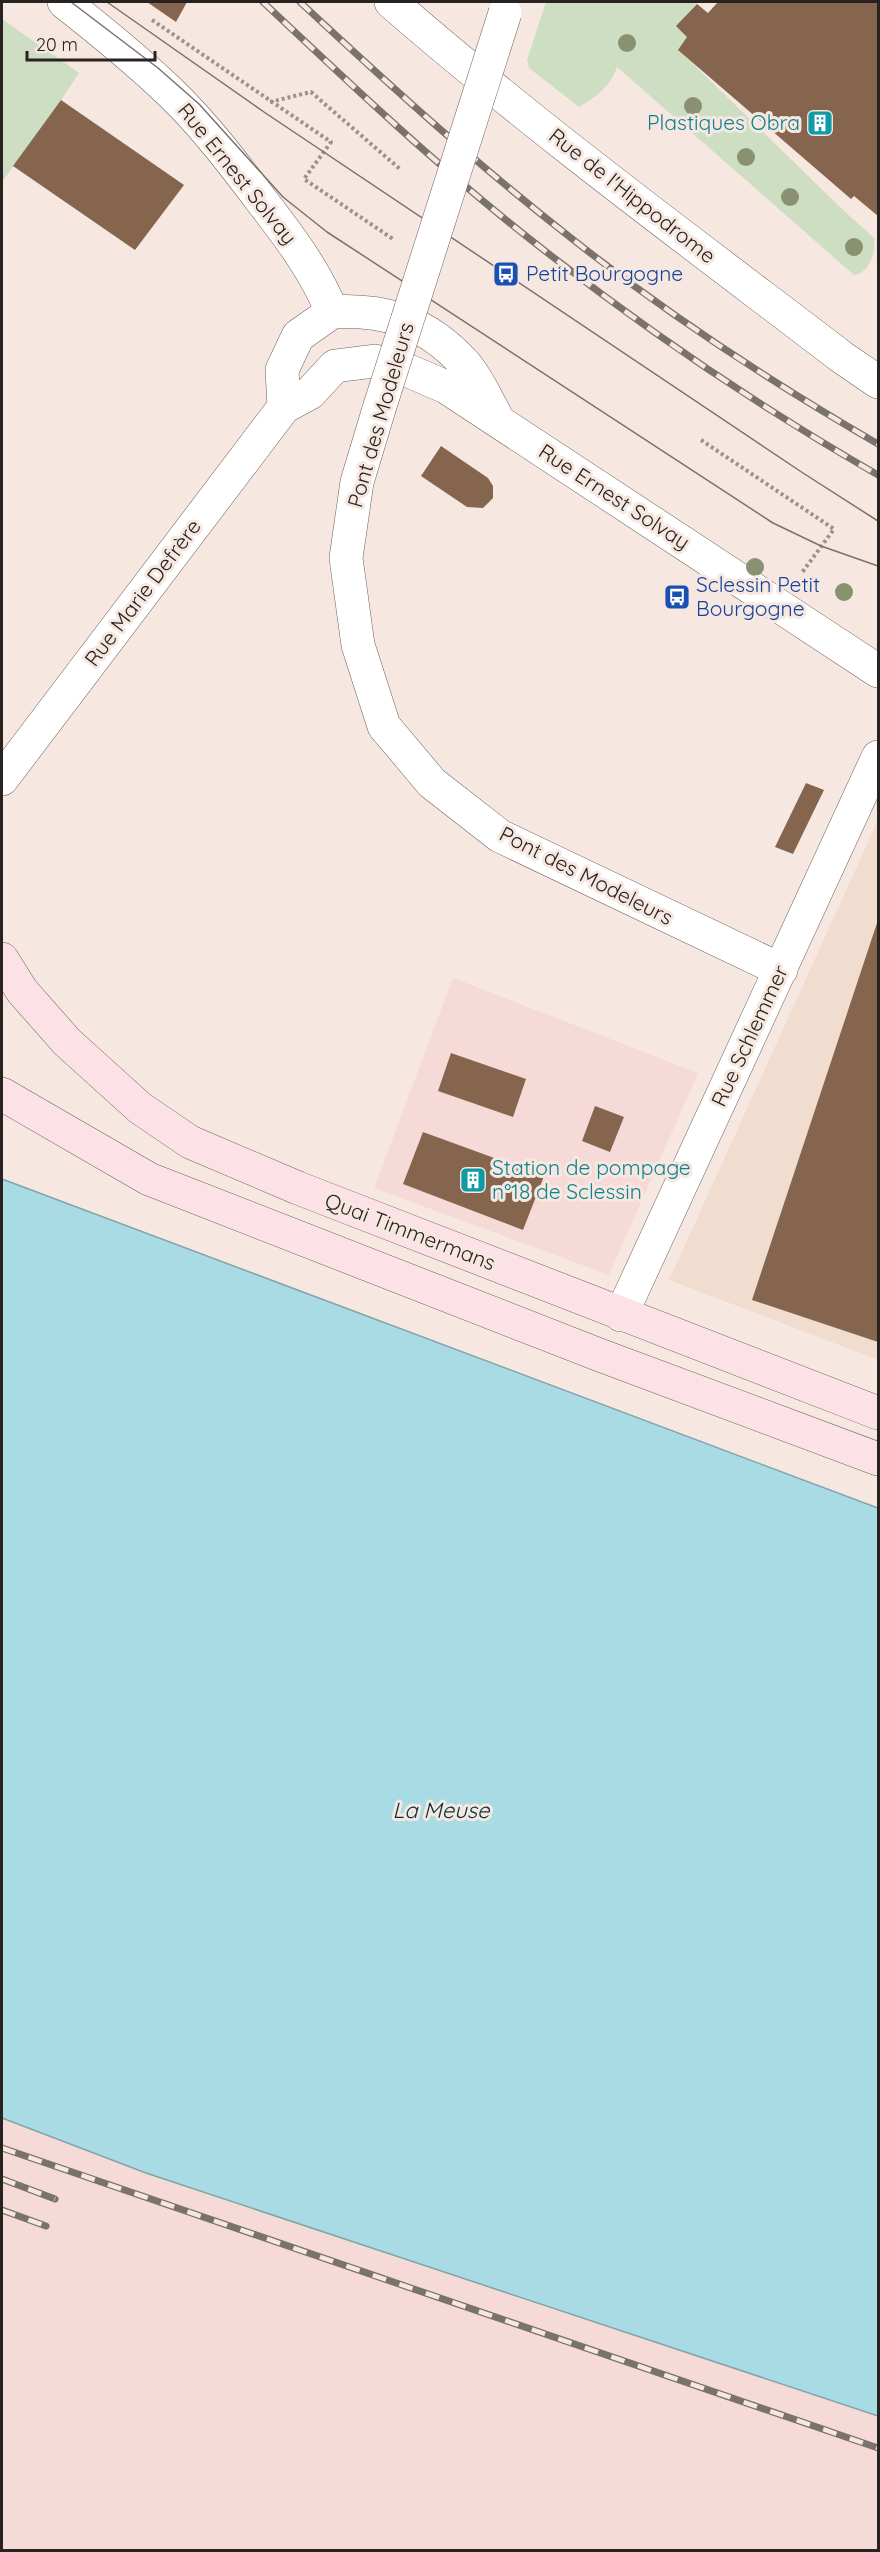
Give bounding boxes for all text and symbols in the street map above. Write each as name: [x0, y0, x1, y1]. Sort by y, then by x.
scale bar: [27, 24, 154, 62]
text: 20 m: [36, 33, 78, 56]
street label: Rue Ernest Solvay: [173, 97, 303, 249]
building icon: Plastiques Obra: [805, 108, 835, 138]
place label: Plastiques Obra: [647, 109, 800, 135]
street label: Rue de l'Hippodrome: [544, 122, 721, 268]
bus stop icon: Petit Bourgogne: [491, 259, 521, 289]
place label: Petit Bourgogne: [526, 260, 683, 286]
street label: Pont des Modeleurs: [341, 319, 419, 510]
street label: Rue Ernest Solvay: [534, 438, 695, 555]
street label: Rue Marie Defrère: [78, 514, 206, 671]
place label: Sclessin Petit Bourgogne: [696, 571, 820, 621]
bus stop icon: Sclessin Petit Bourgogne: [662, 582, 692, 612]
street label: Pont des Modeleurs: [495, 820, 678, 930]
street label: Rue Schlemmer: [705, 961, 793, 1110]
place label: Station de pompage n°18 de Sclessin: [492, 1154, 691, 1204]
building icon: Station de pompage n°18 de Sclessin: [458, 1165, 488, 1195]
street label: Quai Timmermans: [321, 1187, 499, 1276]
water label: La Meuse: [393, 1796, 491, 1824]

